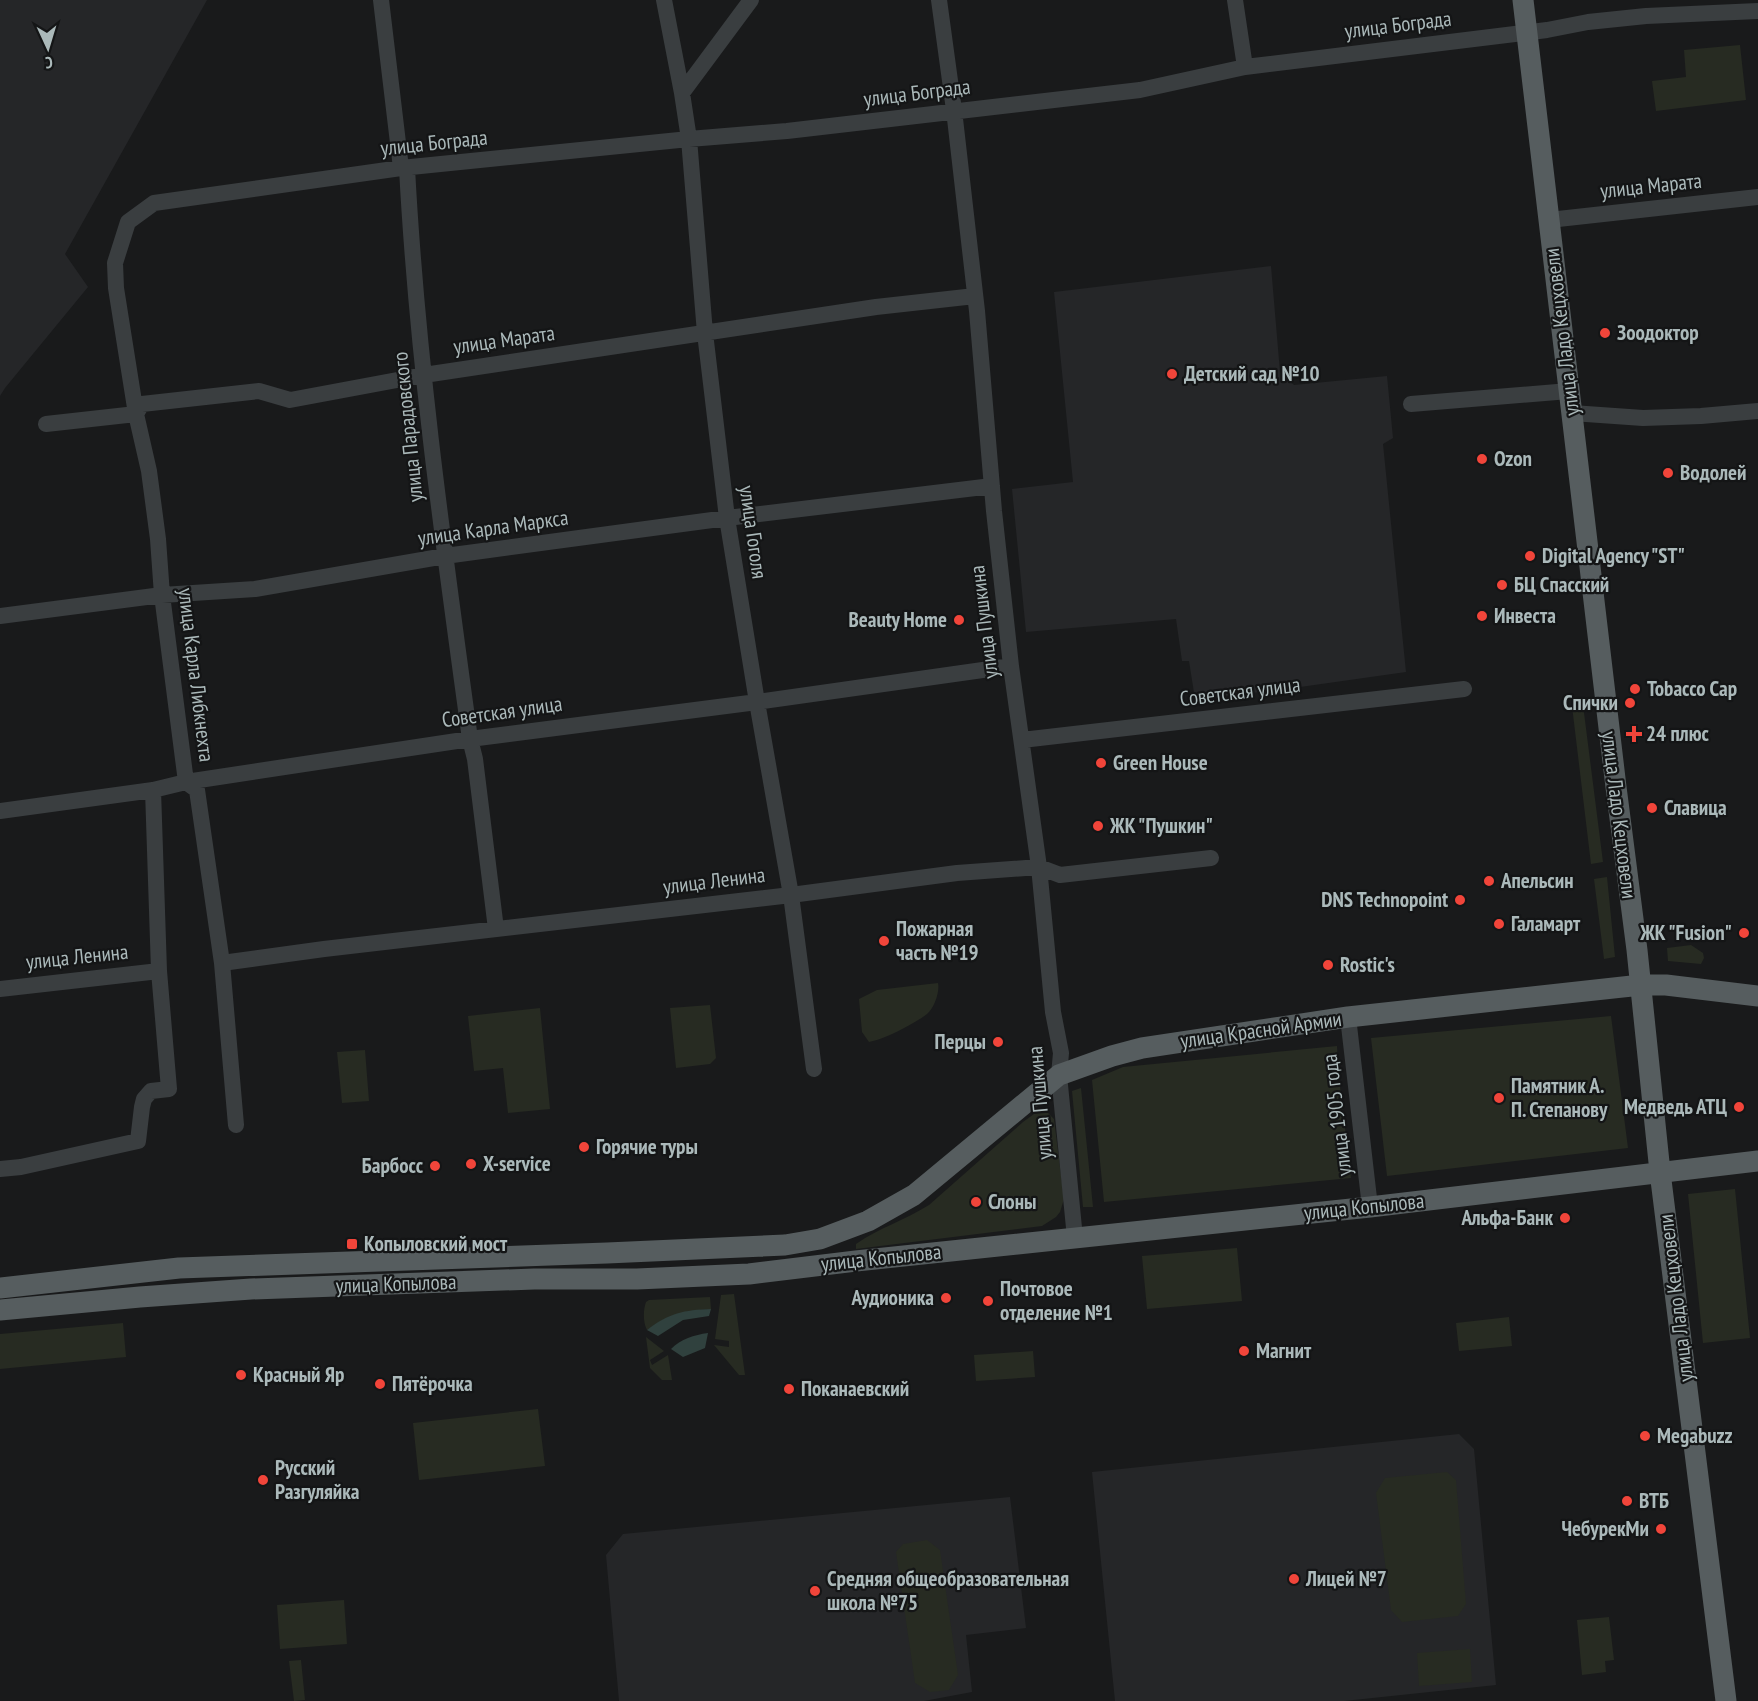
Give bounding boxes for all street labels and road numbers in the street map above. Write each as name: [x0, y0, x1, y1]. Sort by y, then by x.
street label: улица Бограда: [1343, 5, 1453, 44]
street label: улица Бограда: [862, 73, 972, 112]
street label: улица Бограда: [379, 123, 489, 162]
street label: улица Марата: [1599, 167, 1703, 204]
street label: улица Ладо Кецховели: [1538, 247, 1585, 417]
street label: улица Марата: [452, 319, 556, 360]
street label: улица Парадовского: [386, 351, 429, 503]
street label: улица Гоголя: [734, 484, 773, 580]
street label: улица Карла Маркса: [416, 504, 570, 551]
street label: улица Пушкина: [963, 564, 1004, 680]
street label: улица Карла Либкнехта: [172, 586, 221, 763]
street label: Советская улица: [1178, 671, 1302, 712]
street label: Советская улица: [440, 690, 564, 733]
street label: улица Ладо Кецховели: [1596, 730, 1643, 900]
street label: улица Ленина: [661, 861, 766, 900]
street label: улица Ленина: [25, 938, 129, 975]
street label: улица Красной Армии: [1179, 1005, 1343, 1054]
street label: улица Пушкина: [1021, 1045, 1058, 1161]
street label: улица 1905 года: [1316, 1053, 1357, 1177]
street label: улица Копылова: [1302, 1187, 1425, 1226]
street label: улица Ладо Кецховели: [1652, 1213, 1699, 1383]
street label: улица Копылова: [819, 1238, 942, 1277]
street label: улица Копылова: [335, 1268, 457, 1299]

